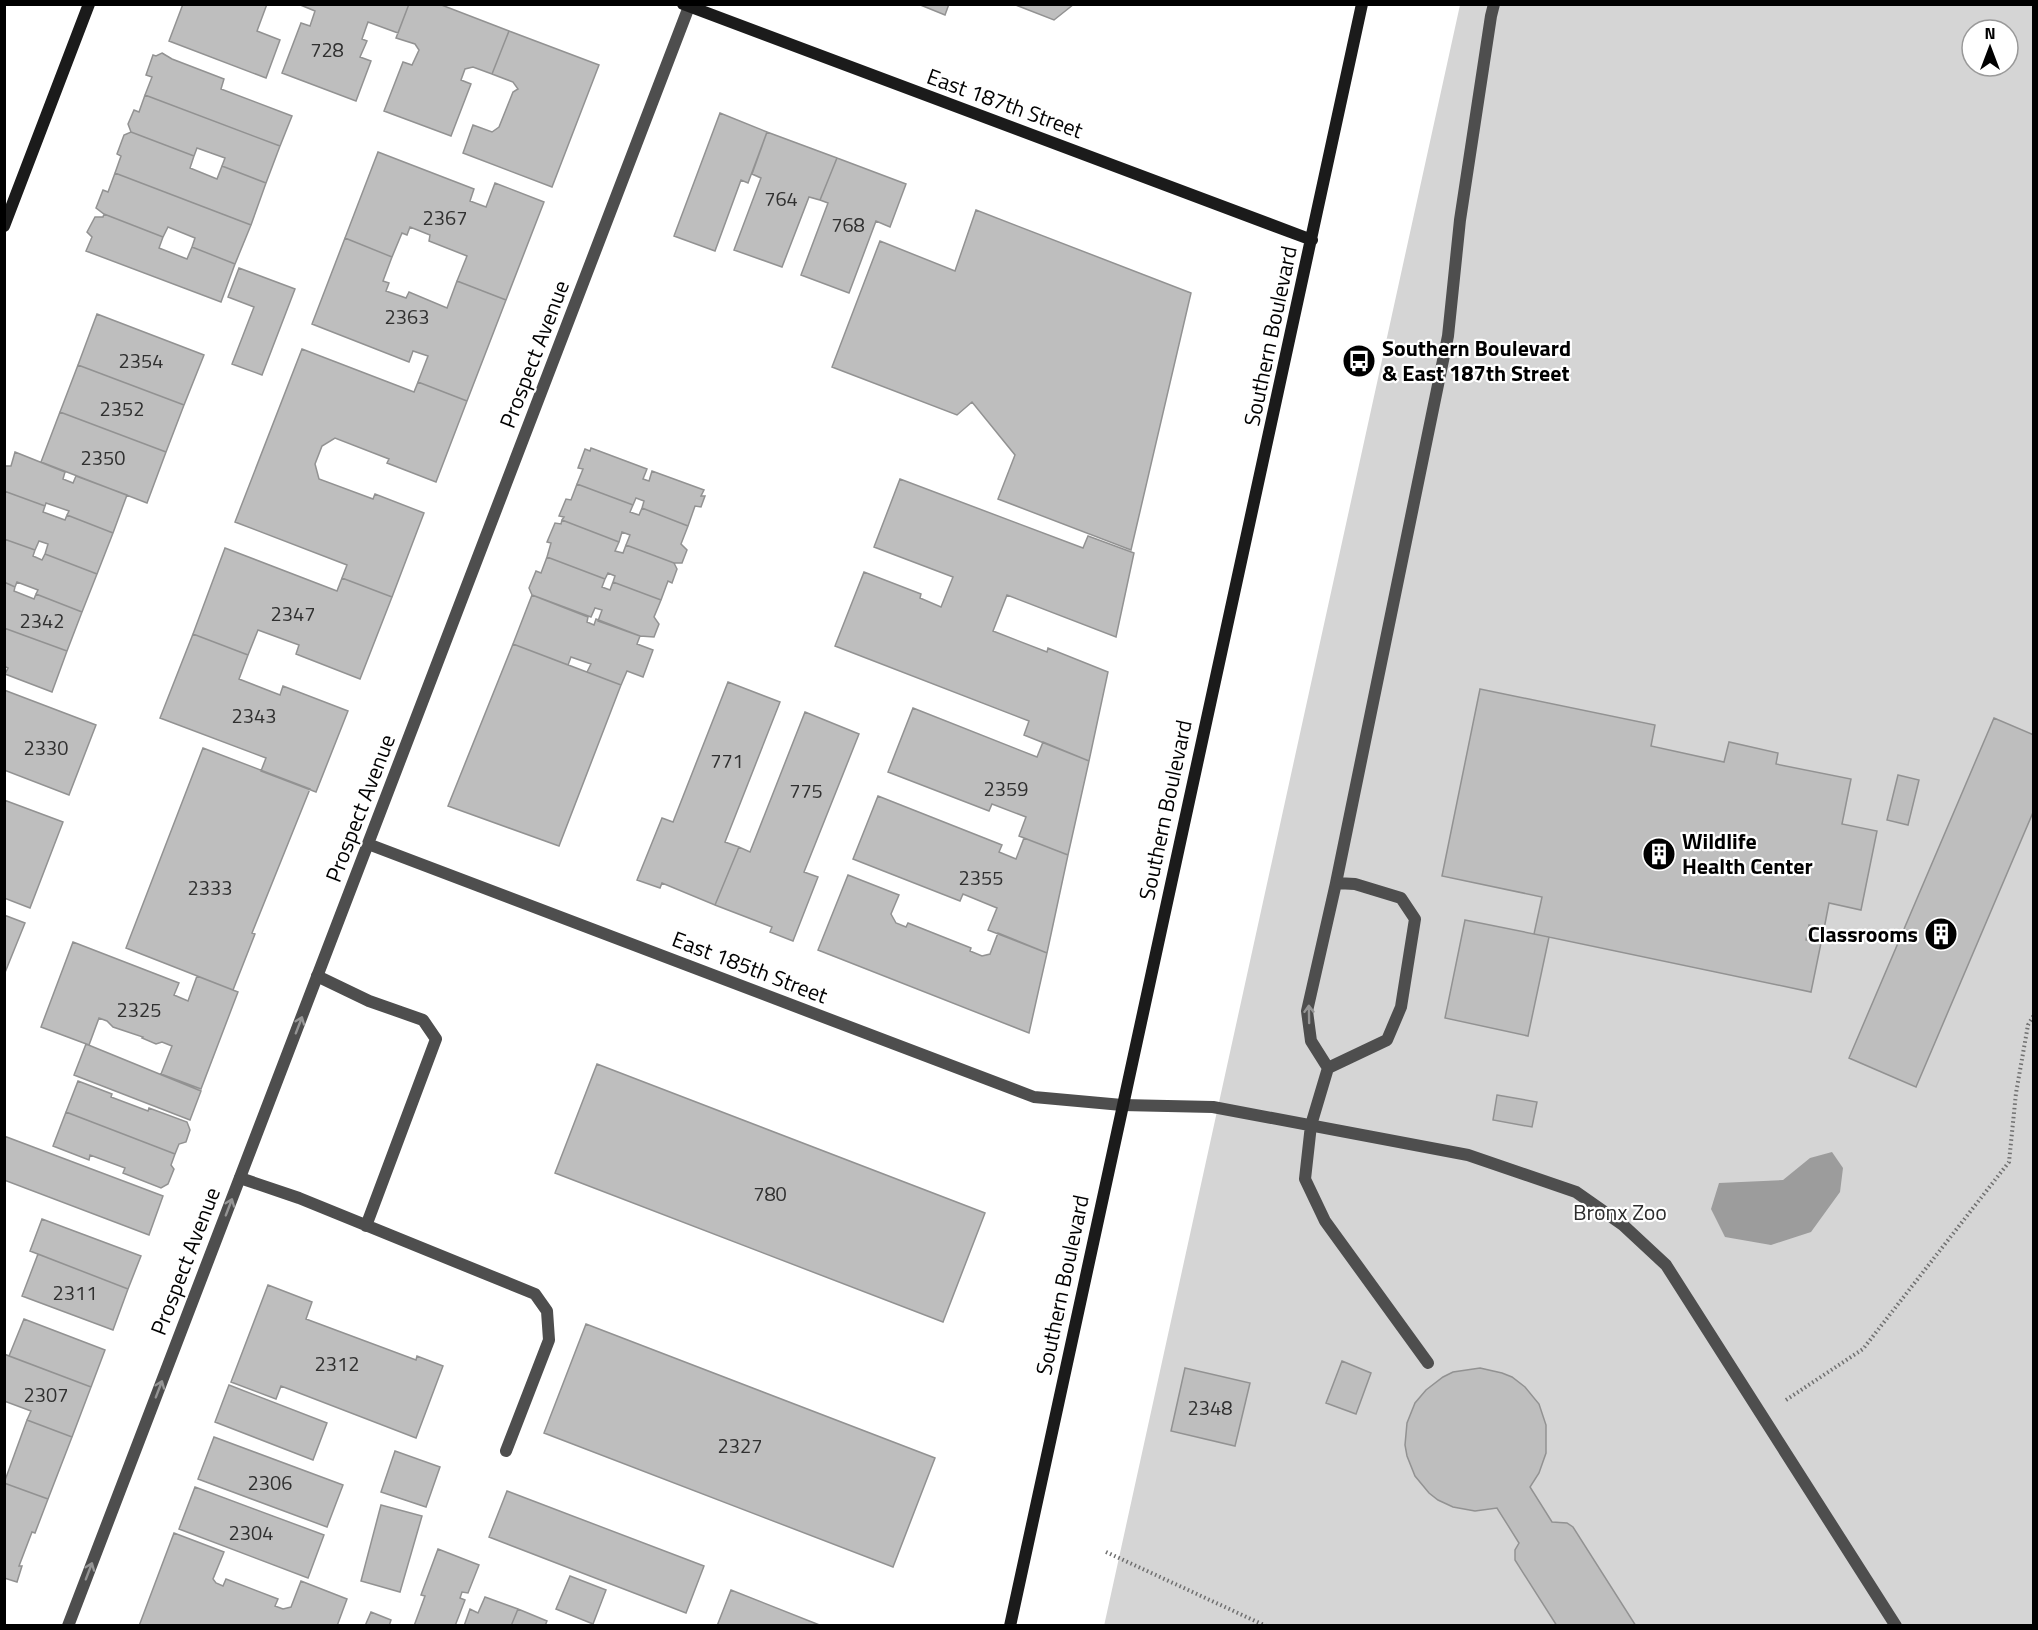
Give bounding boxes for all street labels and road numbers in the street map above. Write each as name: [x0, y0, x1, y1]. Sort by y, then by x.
street label: East 187th Street: [922, 59, 1088, 147]
street label: Southern Boulevard: [1234, 243, 1306, 429]
street label: Prospect Avenue: [490, 275, 578, 433]
street label: Southern Boulevard: [1129, 717, 1201, 903]
street label: Prospect Avenue: [316, 729, 404, 887]
street label: East 185th Street: [667, 922, 833, 1012]
street label: Prospect Avenue: [141, 1182, 229, 1340]
street label: Southern Boulevard: [1026, 1192, 1098, 1378]

